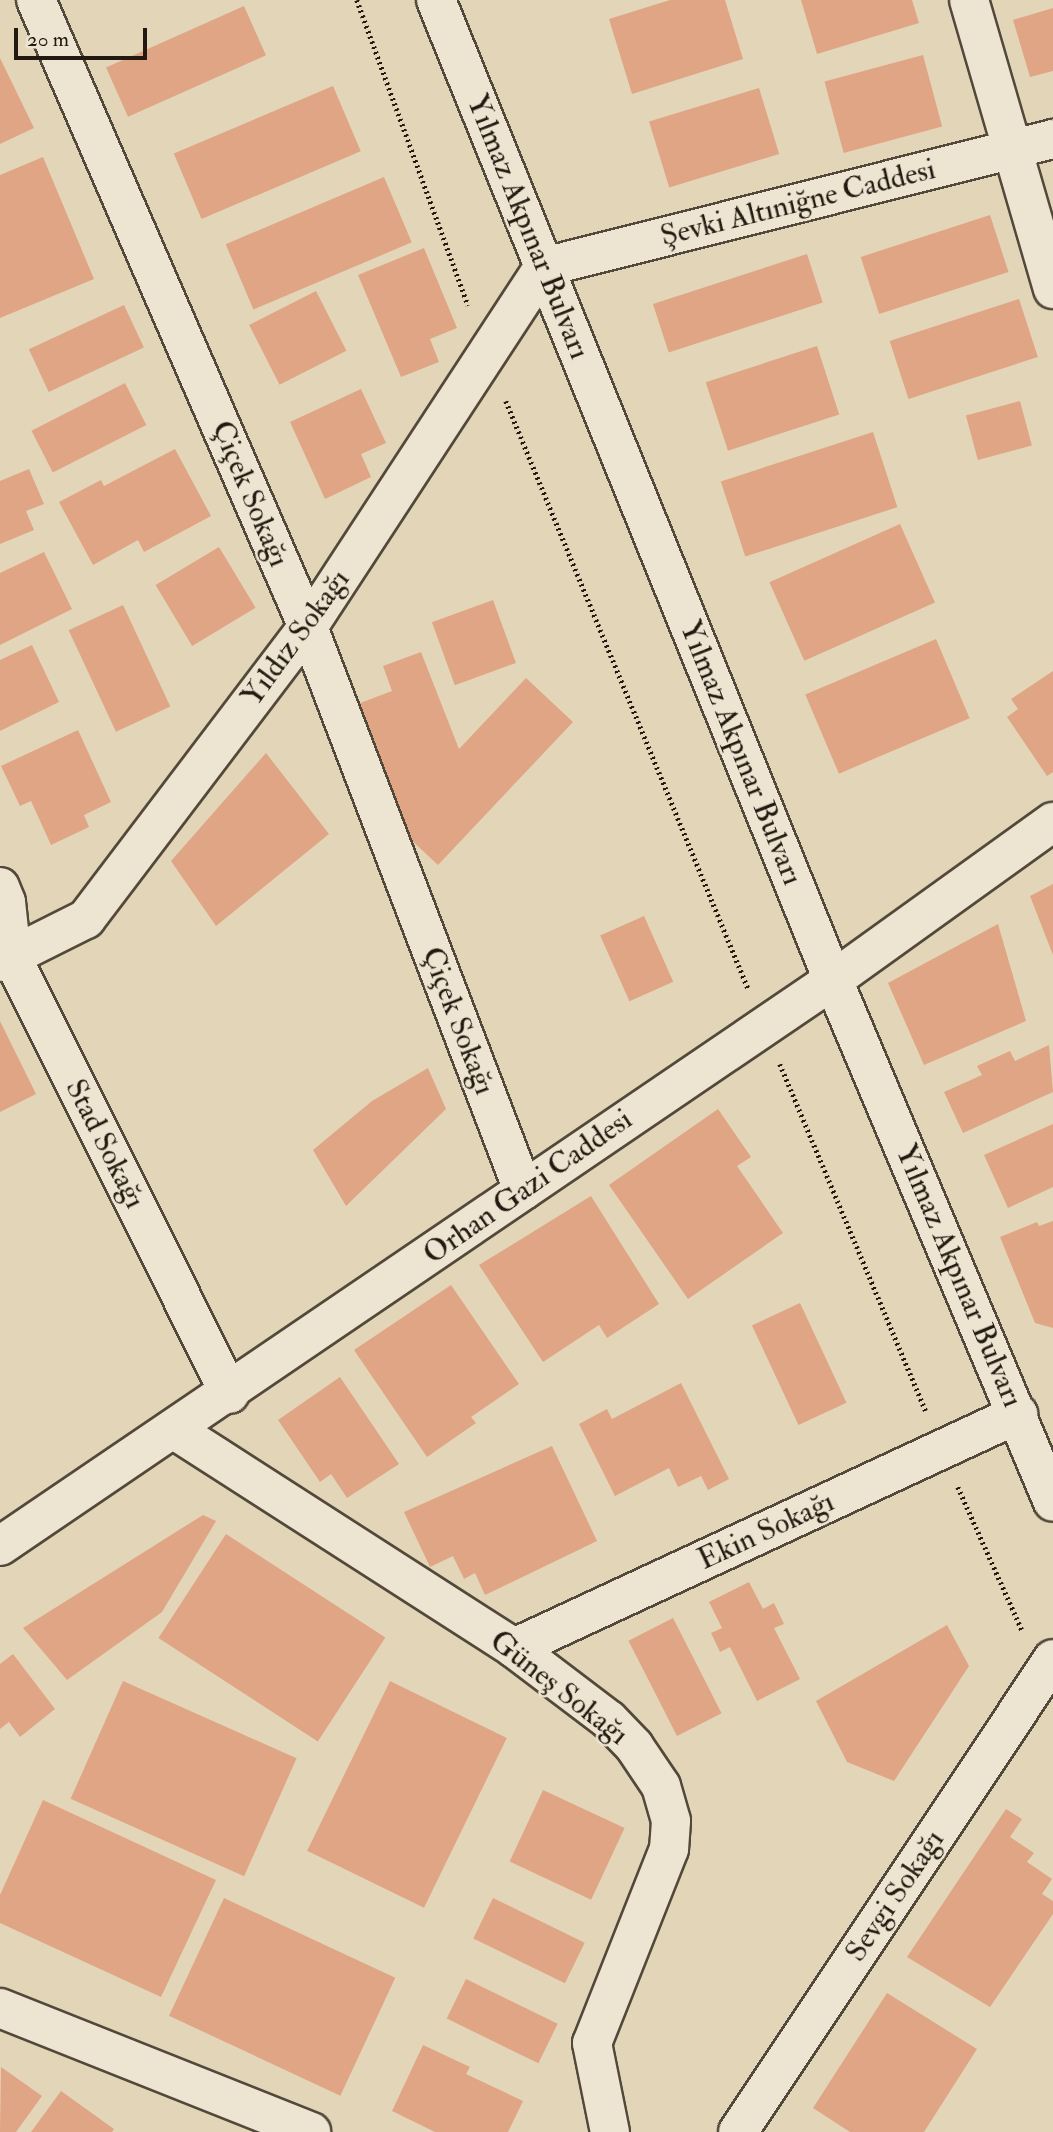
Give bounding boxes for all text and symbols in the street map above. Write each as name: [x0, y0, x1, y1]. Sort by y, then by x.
scale bar: [18, 14, 150, 58]
text: 20 m: [27, 26, 69, 53]
street label: Yılmaz Akpınar Bulvarı: [459, 90, 597, 364]
street label: Şevki Altıniğne Caddesi: [657, 151, 939, 255]
street label: Çiçek Sokağı: [203, 416, 297, 572]
street label: Yıldız Sokağı: [234, 563, 358, 713]
street label: Yılmaz Akpınar Bulvarı: [672, 616, 810, 890]
street label: Çiçek Sokağı: [413, 942, 503, 1100]
street label: Stad Sokağı: [57, 1073, 153, 1215]
street label: Orhan Gazi Caddesi: [417, 1102, 639, 1272]
street label: Yılmaz Akpınar Bulvarı: [887, 1139, 1031, 1413]
street label: Ekin Sokağı: [692, 1484, 840, 1578]
street label: Güneş Sokağı: [483, 1623, 635, 1753]
street label: Sevgi Sokağı: [838, 1823, 952, 1969]

